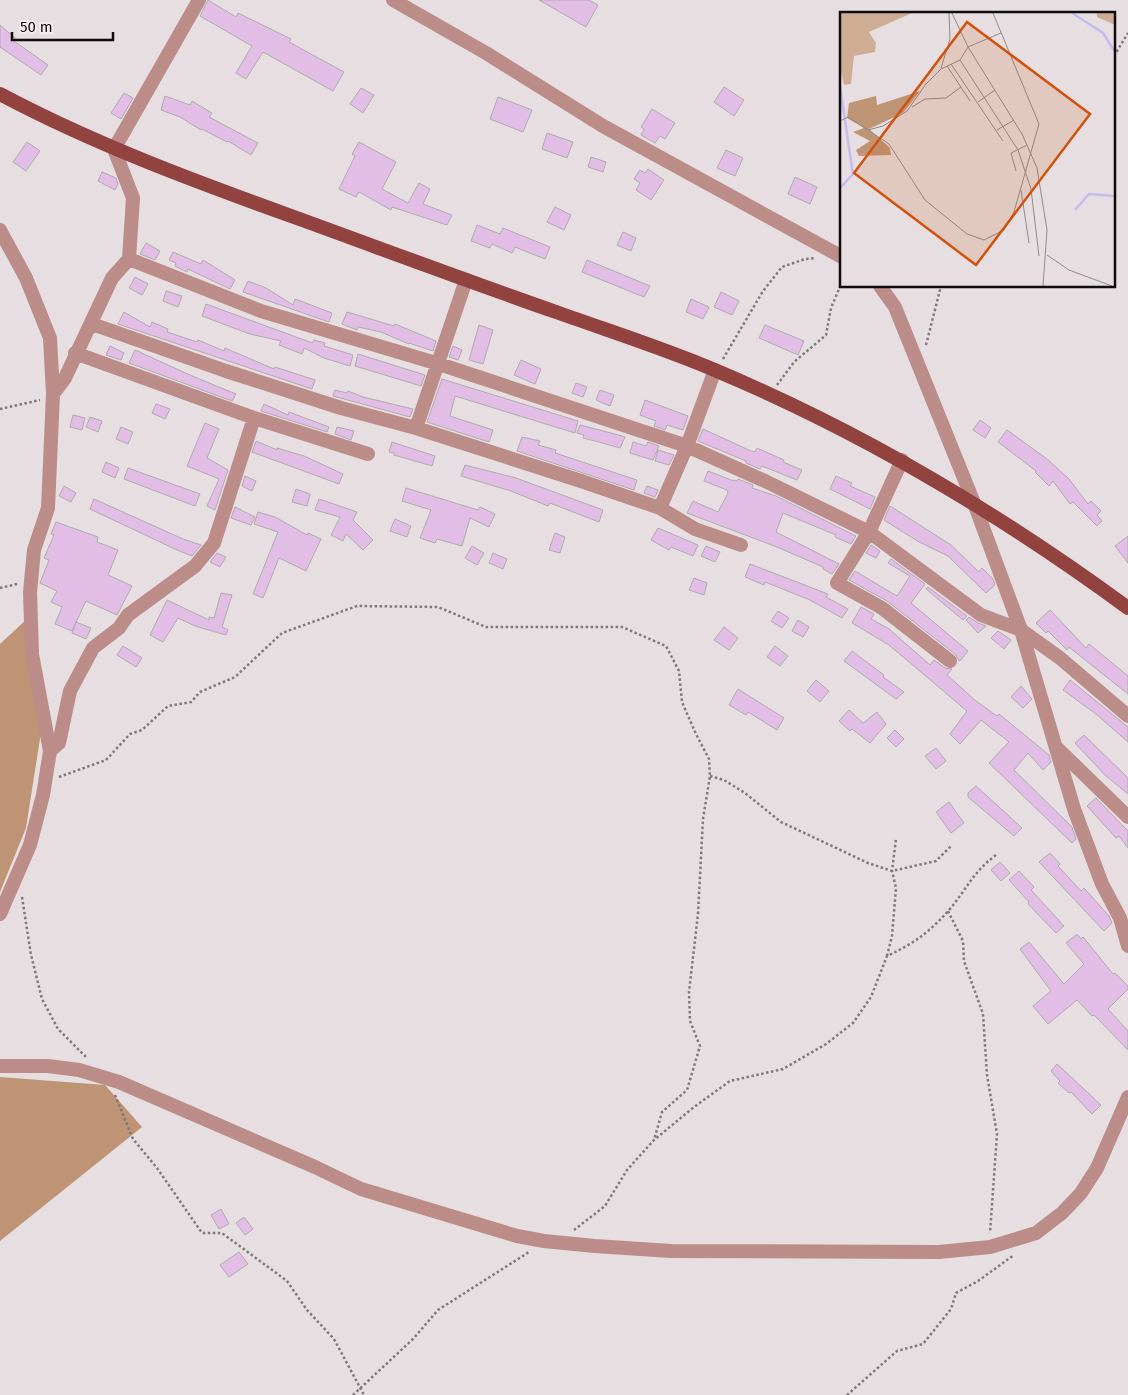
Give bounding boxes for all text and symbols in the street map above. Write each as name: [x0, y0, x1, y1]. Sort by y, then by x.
scale bar: [12, 10, 114, 42]
inset map: [840, 12, 1116, 288]
text: 50 m: [20, 18, 53, 36]

